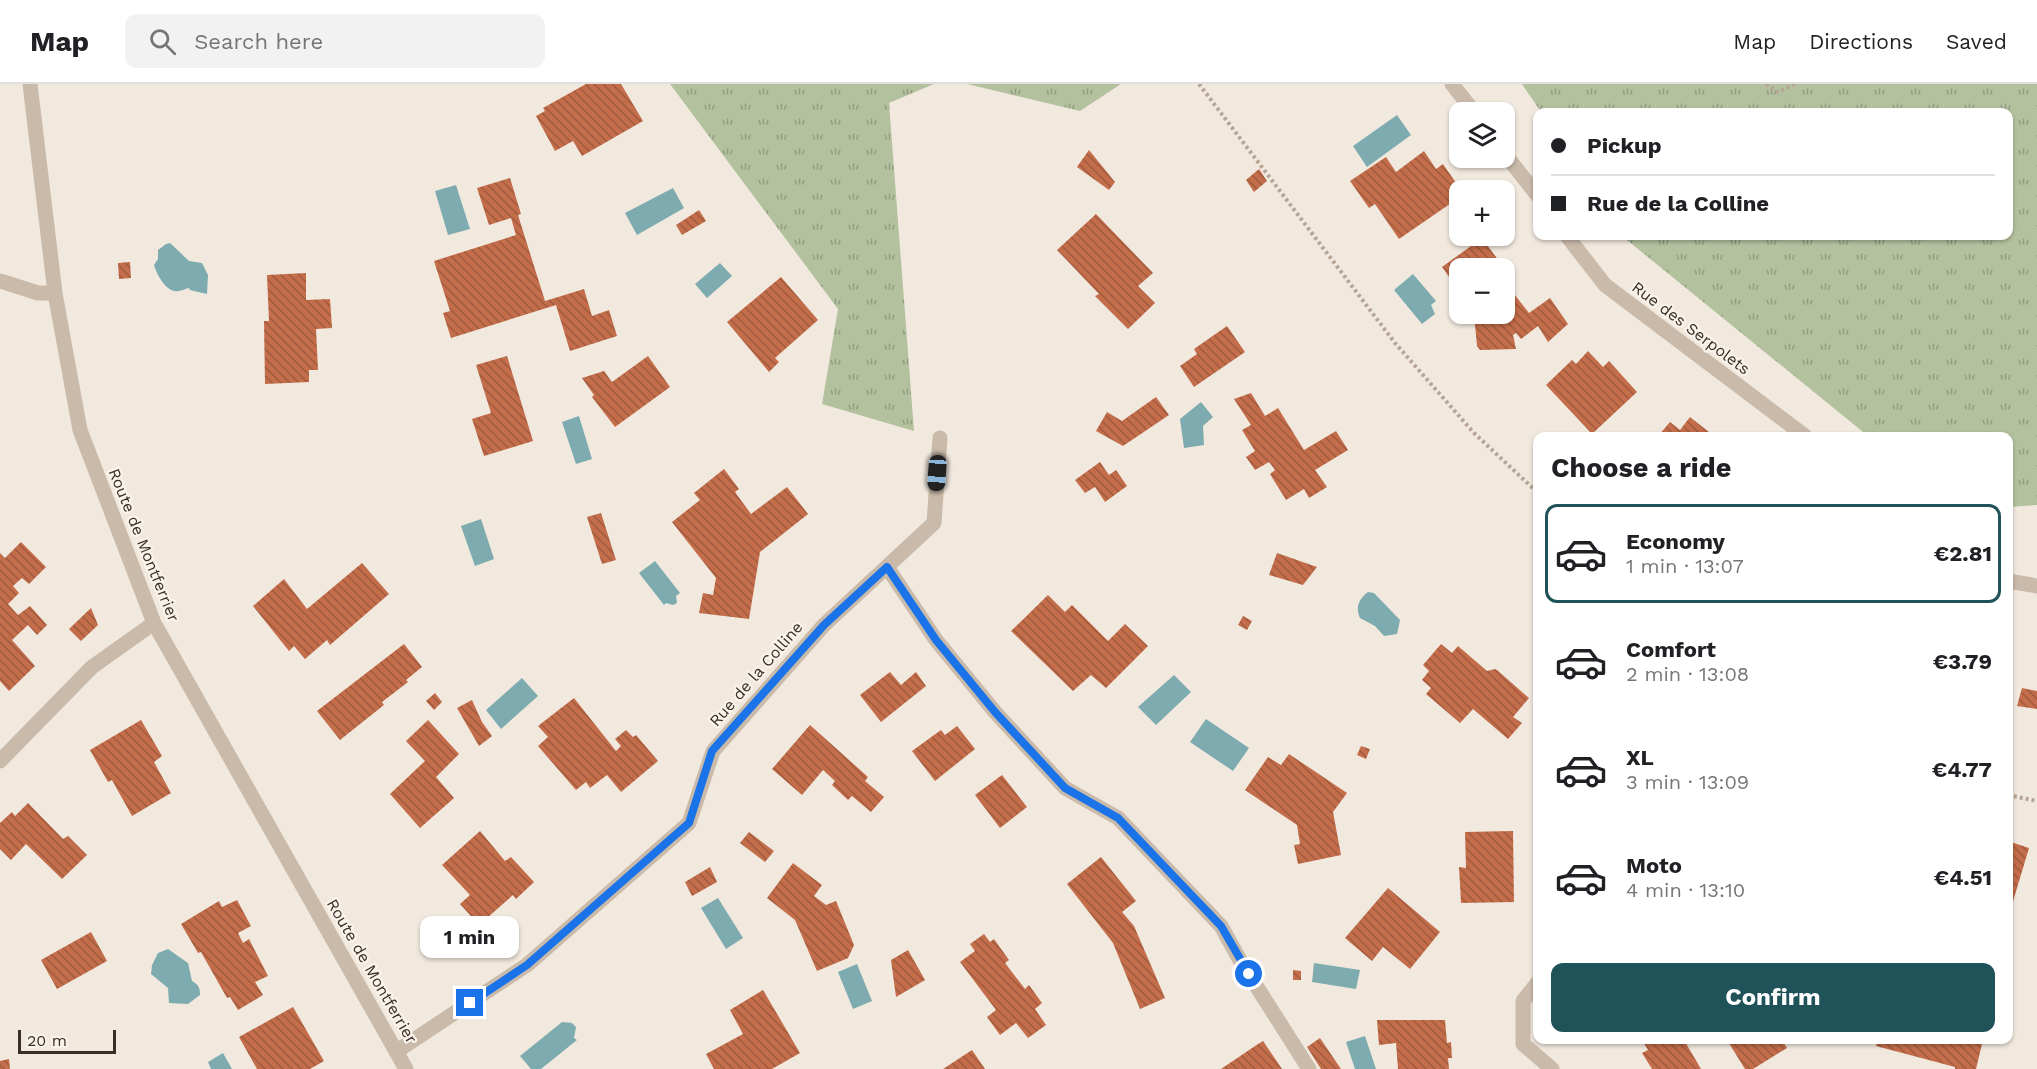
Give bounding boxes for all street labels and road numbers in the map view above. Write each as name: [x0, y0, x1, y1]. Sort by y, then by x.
street label: Rue des Serpolets: [1628, 277, 1754, 379]
street label: Route de Montferrier: [105, 466, 184, 625]
street label: Rue de la Colline: [705, 618, 807, 730]
street label: Route de Montferrier: [323, 895, 421, 1047]

